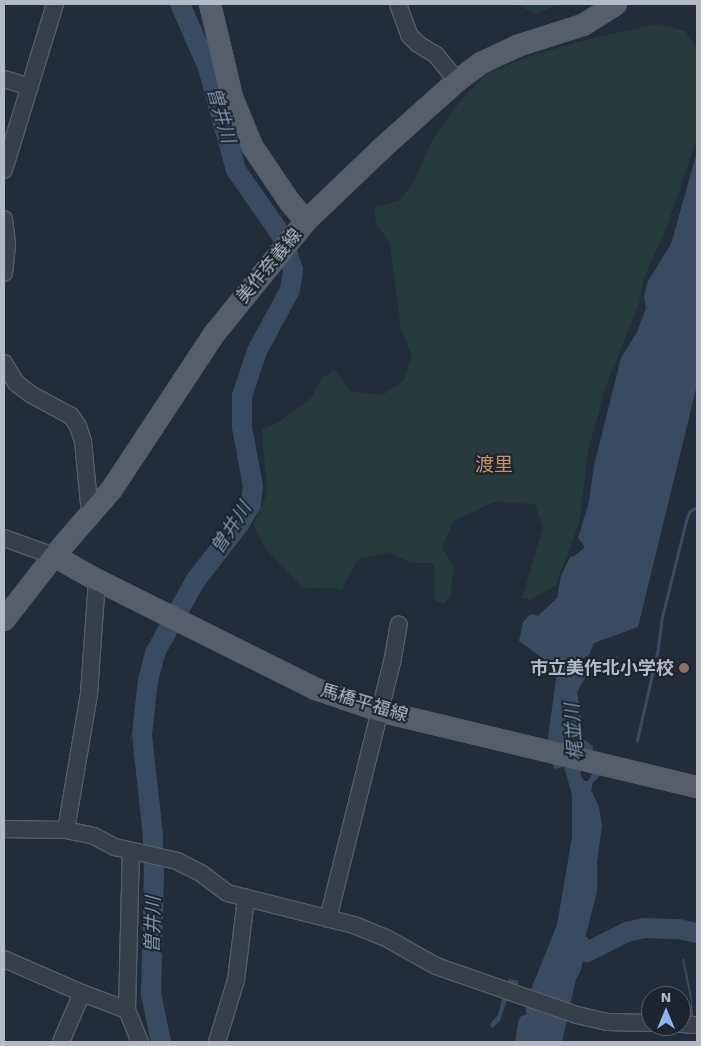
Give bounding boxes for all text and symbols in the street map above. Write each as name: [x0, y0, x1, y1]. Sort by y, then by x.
water label: 曽井川: [202, 84, 240, 146]
street label: 美作奈義線: [232, 225, 306, 307]
district label: 渡里: [475, 454, 513, 476]
water label: 曽井川: [206, 498, 256, 558]
place label: 市立美作北小学校: [530, 657, 674, 679]
marker: 市立美作北小学校: [678, 662, 690, 674]
street label: 馬橋平福線: [318, 680, 410, 726]
water label: 梶並川: [561, 703, 587, 761]
water label: 曽井川: [141, 896, 165, 954]
north arrow: [641, 986, 691, 1036]
text: N: [661, 989, 671, 1005]

